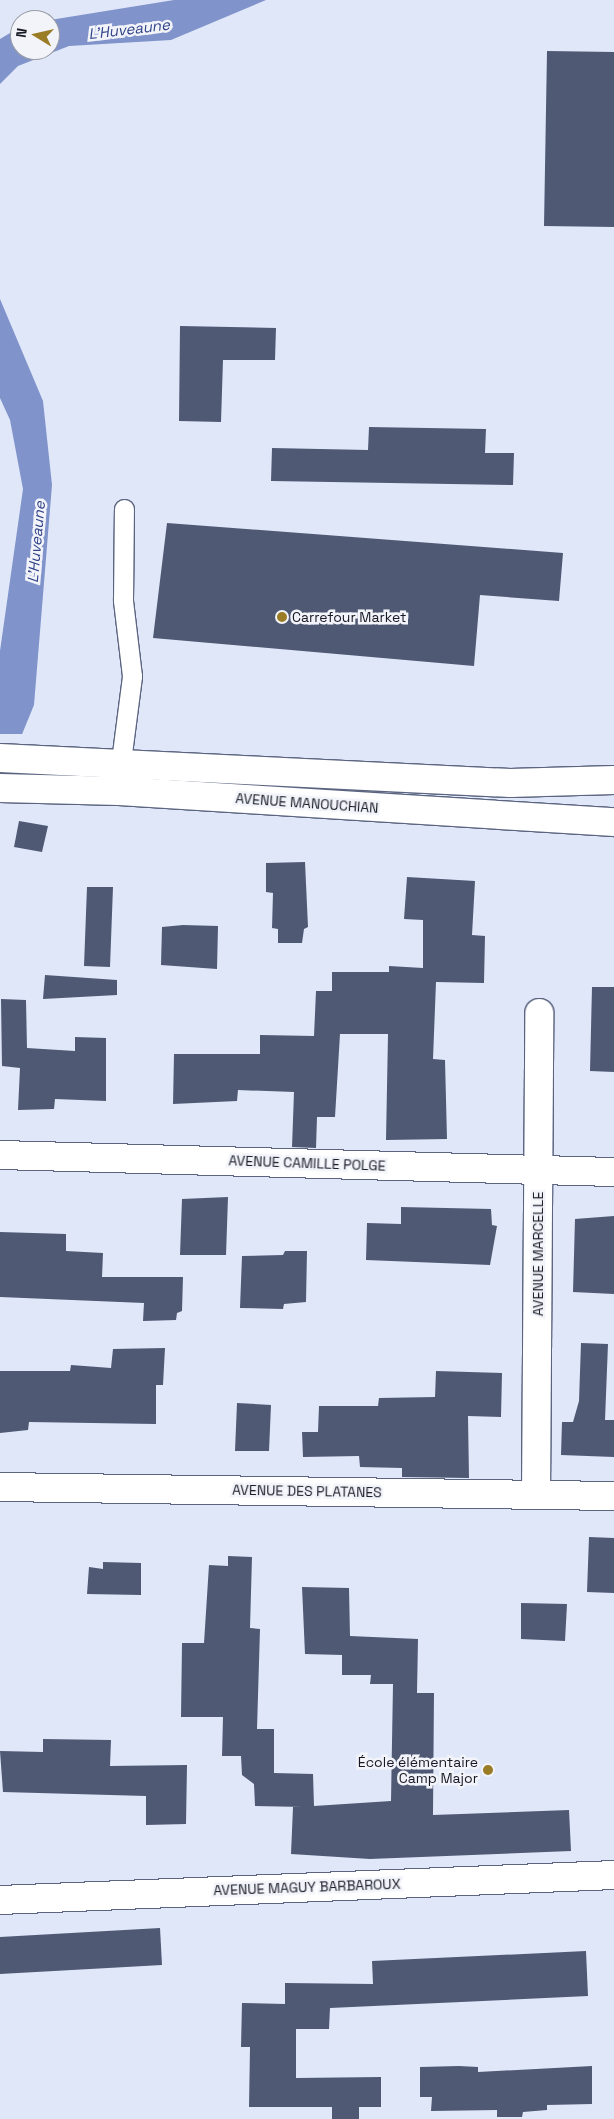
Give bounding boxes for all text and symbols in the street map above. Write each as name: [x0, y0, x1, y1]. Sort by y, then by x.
north arrow: [10, 10, 60, 60]
water label: L'Huveaune: [87, 15, 171, 43]
text: N: [12, 27, 31, 39]
water label: L'Huveaune: [23, 500, 49, 584]
place label: Carrefour Market: [292, 609, 406, 625]
marker: Carrefour Market: [276, 611, 288, 623]
street label: AVENUE MANOUCHIAN: [235, 790, 379, 816]
street label: AVENUE CAMILLE POLGE: [228, 1152, 386, 1174]
street label: AVENUE MARCELLE: [530, 1192, 546, 1316]
street label: AVENUE DES PLATANES: [232, 1481, 382, 1501]
place label: École élémentaire Camp Major: [358, 1754, 478, 1786]
marker: École élémentaire Camp Major: [482, 1764, 494, 1776]
street label: AVENUE MAGUY BARBAROUX: [213, 1875, 401, 1899]

